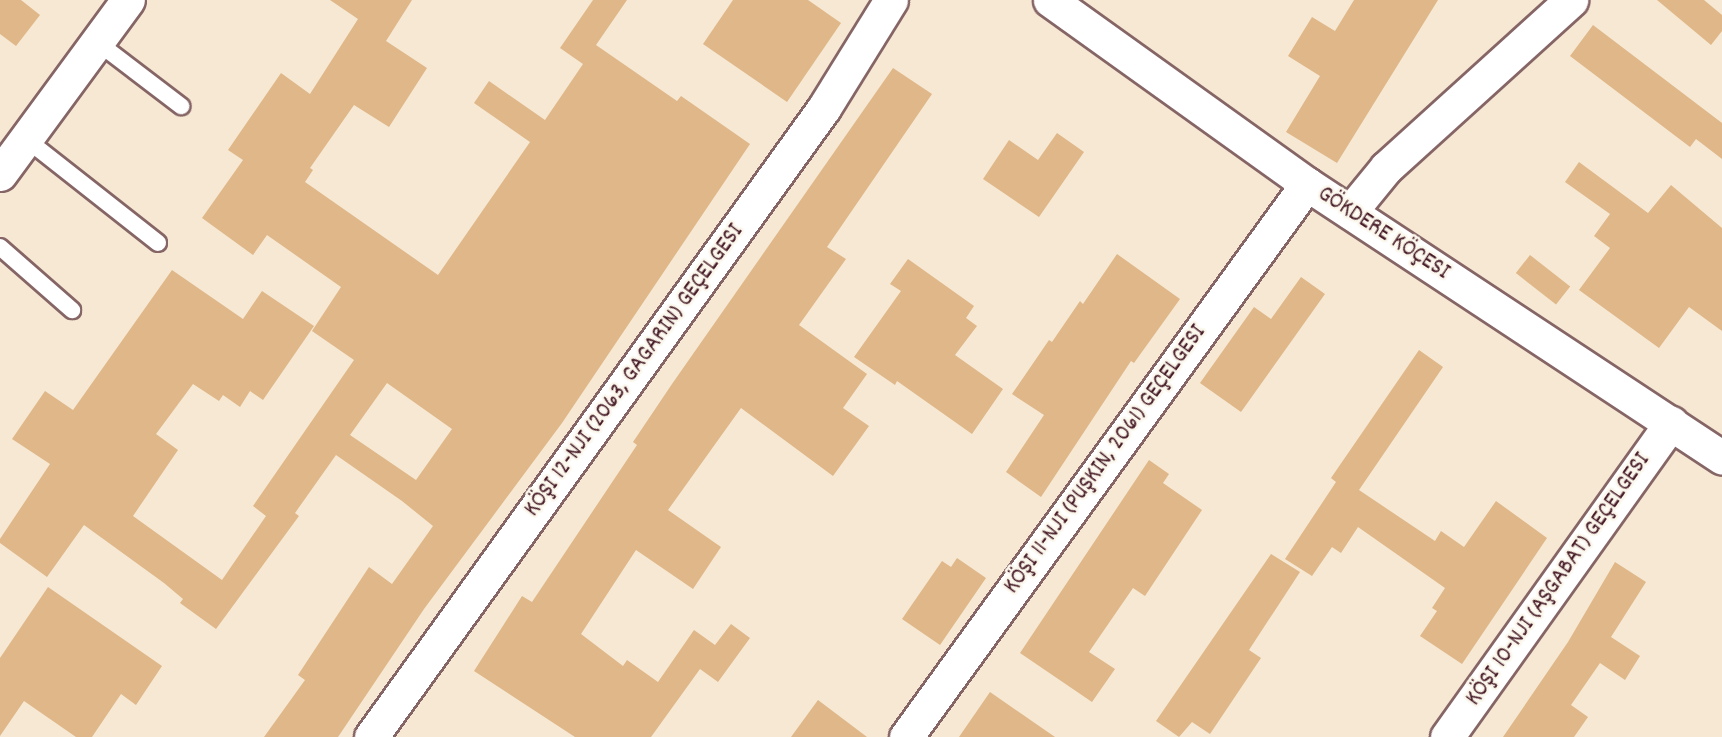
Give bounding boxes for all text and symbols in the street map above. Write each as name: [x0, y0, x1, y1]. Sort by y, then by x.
street label: GÖKDERE KÖÇESI: [1311, 181, 1455, 287]
street label: KÖŞI 12-NJI (2063, GAGARIN) GEÇELGESI: [519, 219, 751, 523]
street label: KÖŞI 11-NJI (PUŞKIN, 2061) GEÇELGESI: [999, 320, 1213, 600]
street label: KÖŞI 10-NJI (AŞGABAT) GEÇELGESI: [1460, 448, 1658, 712]

